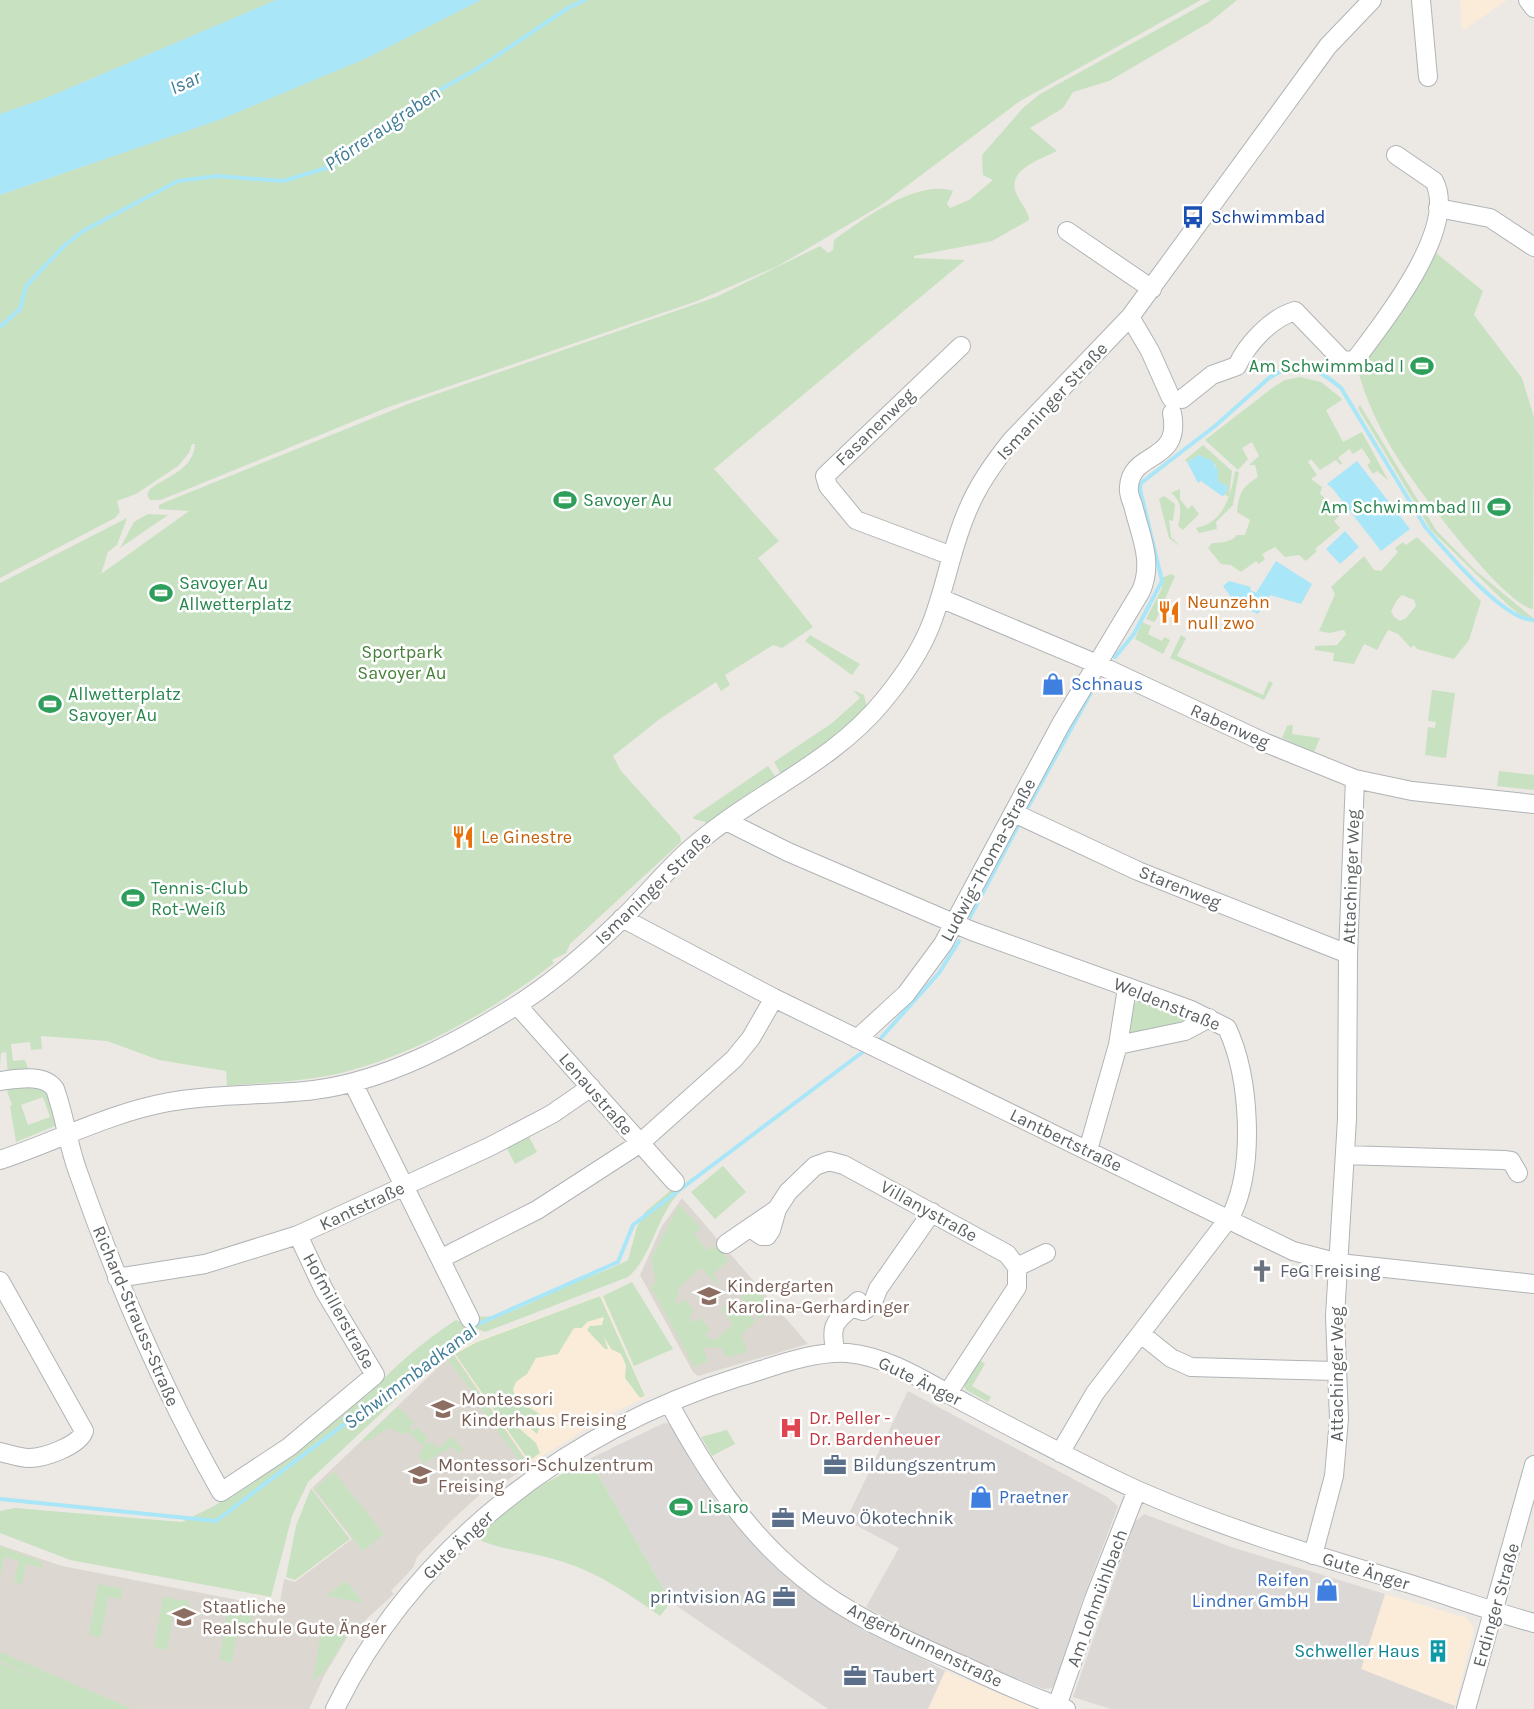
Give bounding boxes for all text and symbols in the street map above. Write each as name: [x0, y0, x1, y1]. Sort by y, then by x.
water label: Isar: [166, 65, 205, 99]
water label: Pförreraugraben: [320, 81, 444, 176]
bus stop icon: Schwimmbad: [1180, 204, 1206, 230]
place label: Schwimmbad: [1211, 206, 1325, 228]
street label: Ismaninger Straße: [992, 338, 1112, 464]
sports icon: Am Schwimmbad I: [1409, 353, 1435, 379]
place label: Am Schwimmbad I: [1249, 355, 1404, 377]
street label: Fasanenweg: [831, 384, 919, 470]
sports icon: Savoyer Au: [552, 487, 578, 513]
place label: Savoyer Au: [583, 489, 672, 511]
sports icon: Am Schwimmbad II: [1486, 494, 1512, 520]
place label: Am Schwimmbad II: [1321, 496, 1481, 518]
place label: Savoyer Au Allwetterplatz: [179, 572, 292, 615]
sports icon: Savoyer Au Allwetterplatz: [148, 580, 174, 606]
place label: Neunzehn null zwo: [1187, 591, 1270, 634]
restaurant icon: Neunzehn null zwo: [1156, 599, 1182, 625]
park label: Sportpark Savoyer Au: [357, 641, 447, 684]
shop icon: Schnaus: [1040, 671, 1066, 697]
place label: Schnaus: [1071, 673, 1143, 695]
place label: Allwetterplatz Savoyer Au: [68, 683, 181, 726]
sports icon: Allwetterplatz Savoyer Au: [37, 691, 63, 717]
street label: Rabenweg: [1187, 699, 1273, 753]
street label: Ludwig-Thoma-Straße: [936, 775, 1040, 945]
street label: Attachinger Weg: [1338, 809, 1364, 945]
restaurant icon: Le Ginestre: [450, 824, 476, 850]
place label: Le Ginestre: [481, 826, 572, 848]
street label: Ismaninger Straße: [590, 827, 716, 949]
street label: Starenweg: [1136, 861, 1224, 913]
place label: Tennis-Club Rot-Weiß: [151, 877, 248, 920]
sports icon: Tennis-Club Rot-Weiß: [120, 885, 146, 911]
street label: Weldenstraße: [1110, 973, 1224, 1035]
street label: Lenaustraße: [554, 1048, 638, 1140]
street label: Lantbertstraße: [1006, 1103, 1126, 1177]
street label: Villanystraße: [877, 1175, 981, 1247]
street label: Kantstraße: [316, 1177, 408, 1235]
street label: Richard-Strauss-Straße: [88, 1222, 184, 1410]
street label: Hofmillerstraße: [298, 1249, 380, 1373]
church icon: FeG Freising: [1249, 1258, 1275, 1284]
place label: FeG Freising: [1280, 1260, 1380, 1282]
place label: Kindergarten Karolina-Gerhardinger: [727, 1275, 910, 1318]
school or university icon: Kindergarten Karolina-Gerhardinger: [696, 1283, 722, 1309]
street label: Attachinger Weg: [1326, 1306, 1348, 1442]
water label: Schwimmbadkanal: [339, 1319, 481, 1434]
street label: Gute Änger: [875, 1351, 966, 1411]
place label: Montessori Kinderhaus Freising: [461, 1388, 626, 1431]
school or university icon: Montessori Kinderhaus Freising: [430, 1396, 456, 1422]
place label: Dr. Peller - Dr. Bardenheuer: [809, 1407, 940, 1450]
hospital icon: Dr. Peller - Dr. Bardenheuer: [778, 1415, 804, 1441]
office icon: Bildungszentrum: [822, 1452, 848, 1478]
place label: Montessori-Schulzentrum Freising: [438, 1454, 653, 1497]
place label: Bildungszentrum: [853, 1454, 996, 1476]
school or university icon: Montessori-Schulzentrum Freising: [407, 1462, 433, 1488]
shop icon: Praetner: [968, 1484, 994, 1510]
place label: Praetner: [999, 1486, 1068, 1508]
sports icon: Lisaro: [668, 1494, 694, 1520]
place label: Lisaro: [699, 1496, 749, 1518]
office icon: Meuvo Ökotechnik: [770, 1505, 796, 1531]
street label: Gute Änger: [418, 1506, 498, 1584]
place label: Meuvo Ökotechnik: [801, 1507, 954, 1529]
street label: Am Lohmühlbach: [1062, 1526, 1132, 1670]
street label: Erdinger Straße: [1468, 1540, 1524, 1670]
street label: Gute Änger: [1320, 1547, 1413, 1595]
place label: Reifen Lindner GmbH: [1192, 1569, 1309, 1612]
shop icon: Reifen Lindner GmbH: [1314, 1577, 1340, 1603]
office icon: printvision AG: [771, 1584, 797, 1610]
place label: printvision AG: [650, 1586, 766, 1608]
place label: Staatliche Realschule Gute Änger: [202, 1596, 387, 1639]
street label: Angerbrunnenstraße: [844, 1598, 1006, 1692]
school or university icon: Staatliche Realschule Gute Änger: [171, 1604, 197, 1630]
building icon: Schweller Haus: [1425, 1638, 1451, 1664]
place label: Schweller Haus: [1294, 1640, 1420, 1662]
office icon: Taubert: [842, 1663, 868, 1689]
place label: Taubert: [873, 1665, 935, 1687]

